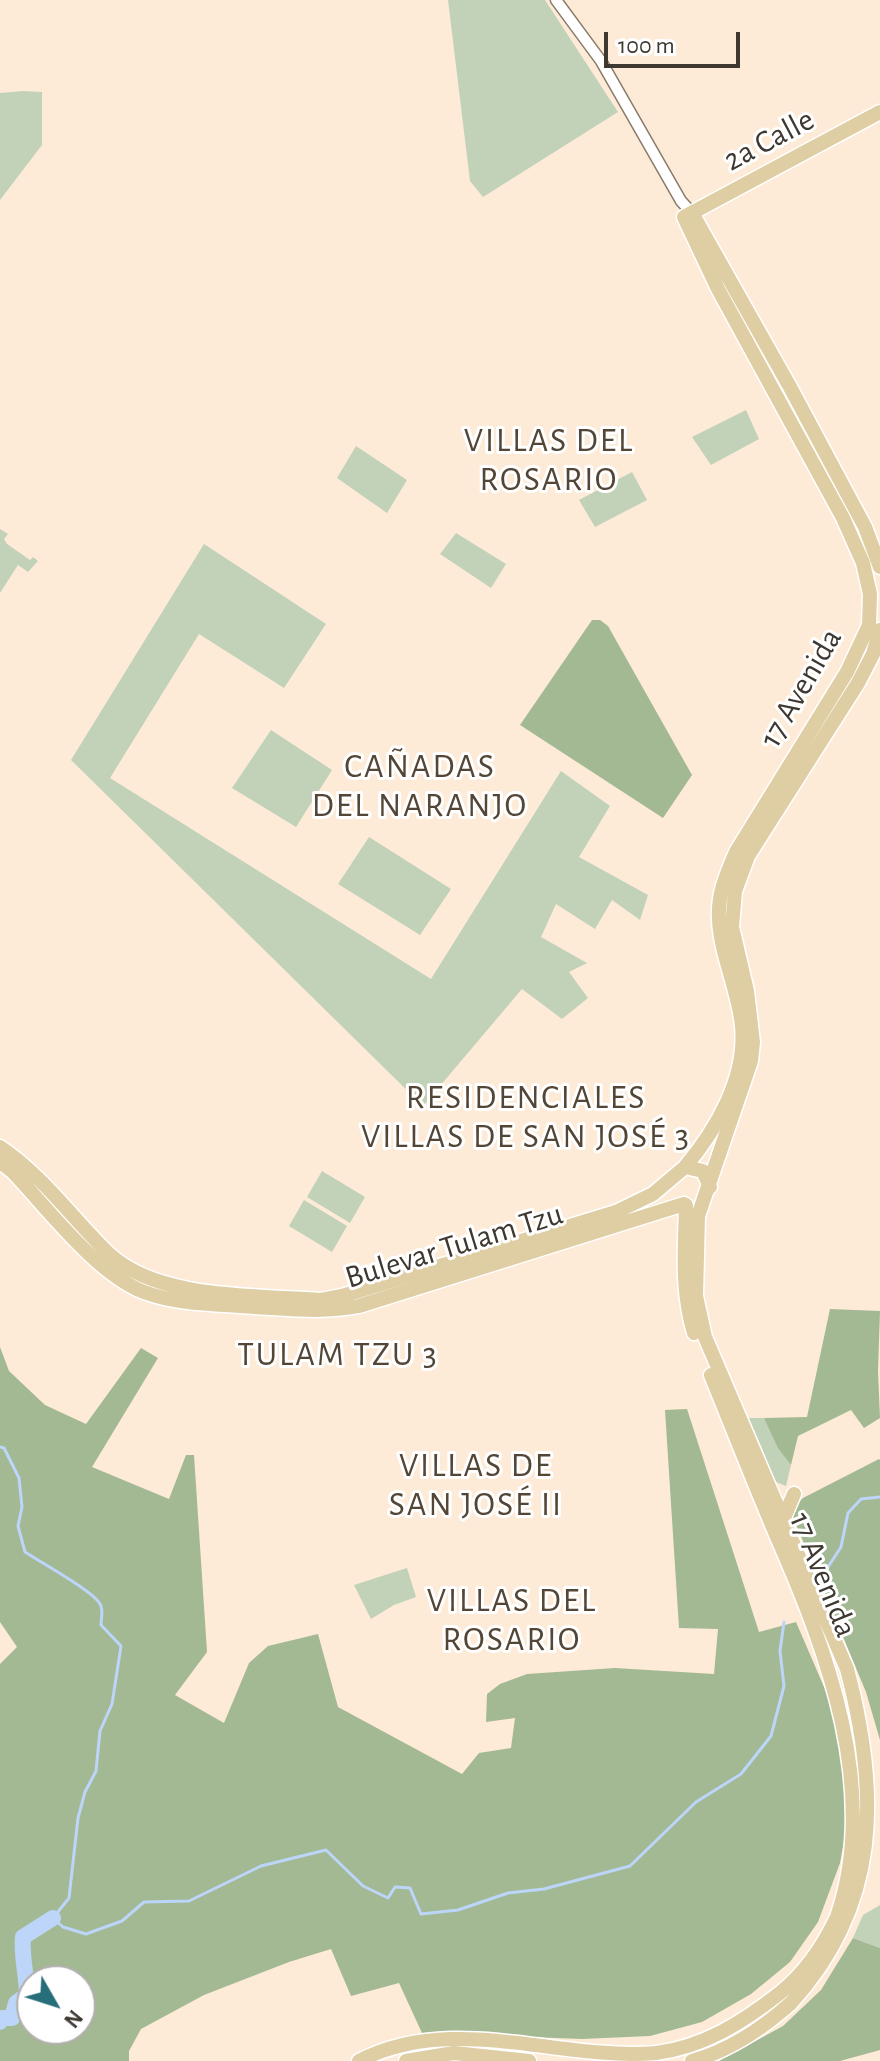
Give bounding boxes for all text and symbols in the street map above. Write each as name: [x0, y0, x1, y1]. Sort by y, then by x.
scale bar: [608, 16, 744, 66]
text: 100 m: [618, 34, 675, 58]
street label: 2a Calle: [717, 100, 821, 180]
district label: VILLAS DEL ROSARIO: [464, 421, 634, 500]
street label: 17 Avenida: [752, 622, 850, 754]
district label: CAÑADAS DEL NARANJO: [312, 747, 528, 826]
district label: RESIDENCIALES VILLAS DE SAN JOSÉ 3: [361, 1078, 691, 1158]
street label: Bulevar Tulam Tzu: [341, 1195, 567, 1297]
district label: TULAM TZU 3: [237, 1335, 439, 1375]
district label: VILLAS DE SAN JOSÉ II: [389, 1446, 563, 1526]
street label: 17 Avenida: [781, 1507, 865, 1643]
district label: VILLAS DEL ROSARIO: [427, 1581, 597, 1660]
north arrow: [16, 1965, 96, 2045]
text: N: [60, 2006, 86, 2032]

